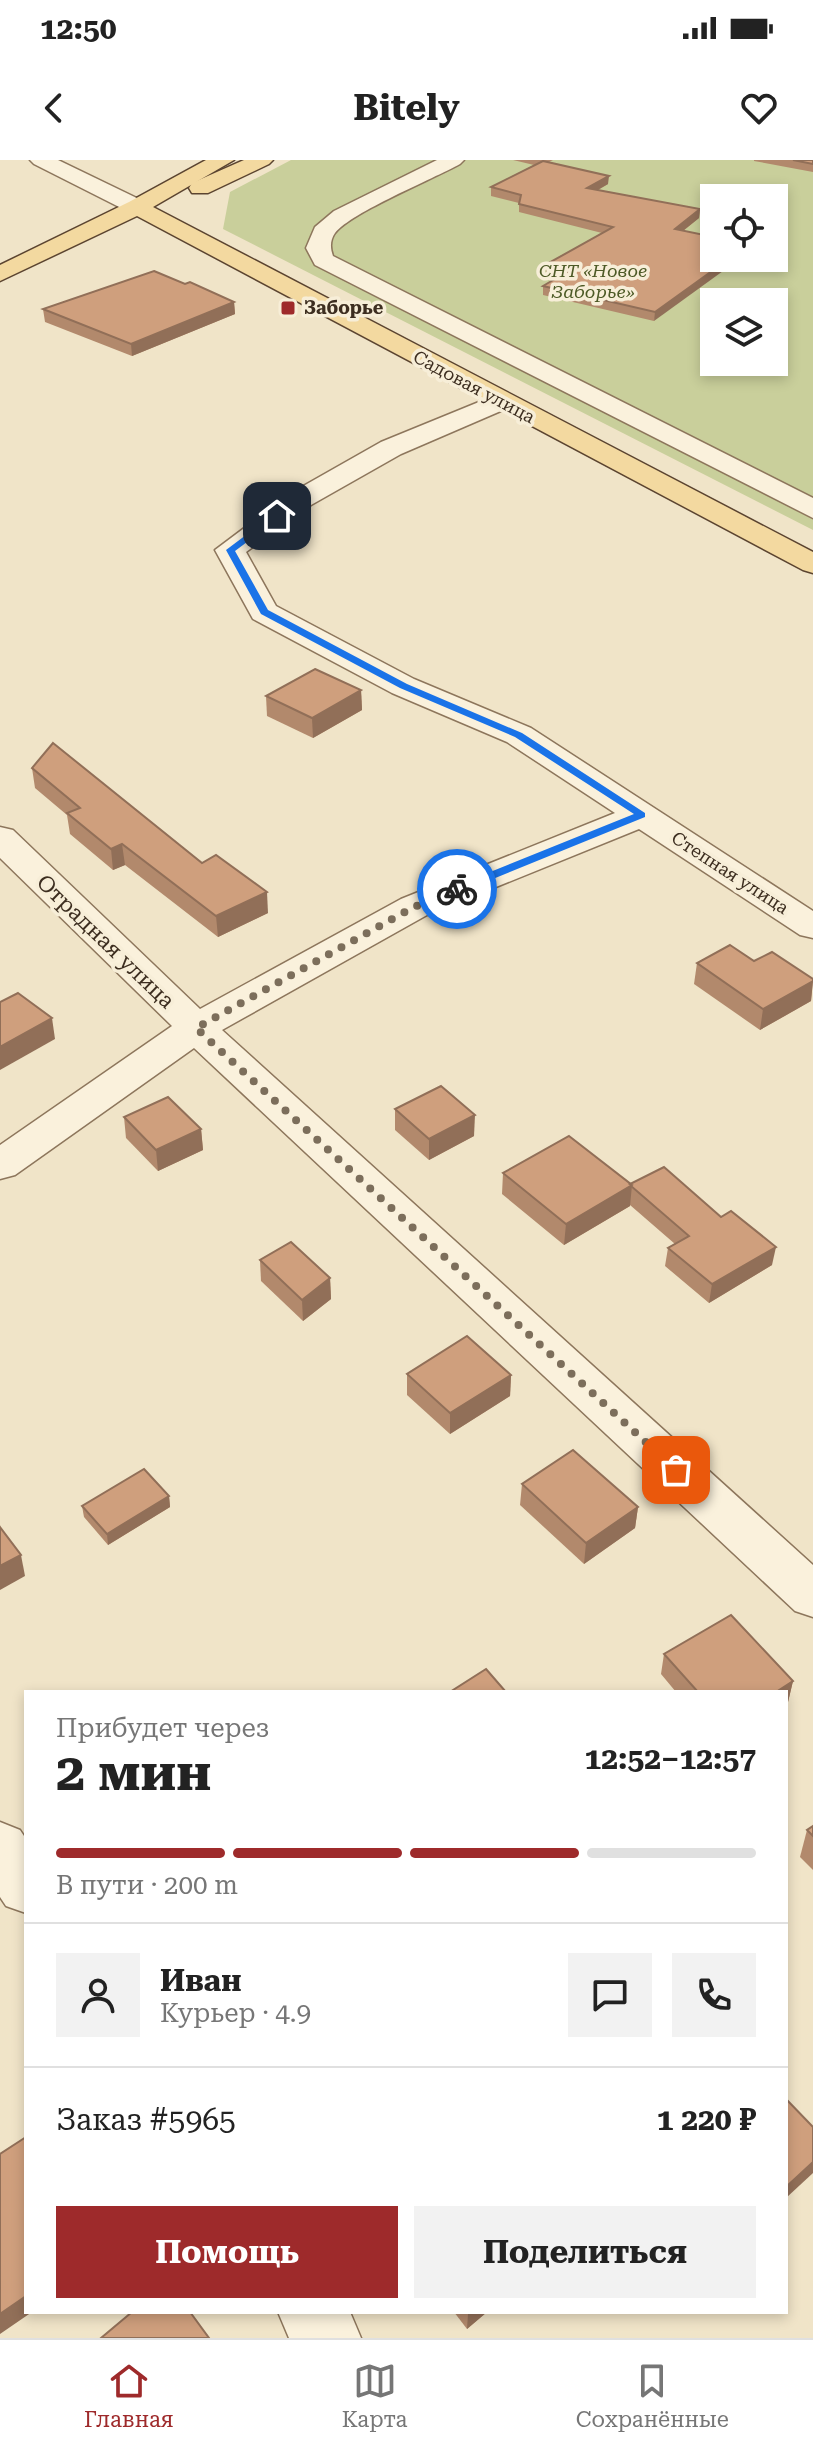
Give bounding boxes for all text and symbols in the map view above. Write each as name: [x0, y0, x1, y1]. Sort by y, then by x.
text: 12:50: [40, 11, 117, 46]
icon: back: [32, 86, 76, 130]
icon: heart: [737, 86, 781, 130]
text: Bitely: [353, 87, 460, 129]
map controls: [700, 184, 788, 376]
button: locate: [700, 184, 788, 272]
park label: СНТ «Новое Заборье»: [539, 260, 647, 302]
button: layers: [700, 288, 788, 376]
place label: Заборье: [304, 297, 384, 318]
marker: Заборье: [279, 299, 297, 317]
street label: Садовая улица: [410, 346, 539, 428]
pin: [243, 482, 311, 550]
icon: home: [255, 494, 299, 538]
street label: Степная улица: [668, 827, 793, 918]
courier: [417, 849, 497, 929]
icon: bike: [435, 867, 479, 911]
street label: Отрадная улица: [32, 869, 180, 1013]
pin: [642, 1436, 710, 1504]
icon: bag: [654, 1448, 698, 1492]
text: Прибудет через: [56, 1713, 270, 1743]
text: 12:52–12:57: [584, 1741, 756, 1776]
text: 2 мин: [56, 1742, 211, 1803]
text: В пути · 200 m: [56, 1870, 238, 1900]
button: person: [56, 1953, 140, 2037]
button: chat: [568, 1953, 652, 2037]
button: phone: [672, 1953, 756, 2037]
text: Иван: [160, 1963, 241, 1998]
text: Курьер · 4.9: [160, 1998, 311, 2028]
text: Заказ #5965: [56, 2102, 236, 2137]
text: 1 220 ₽: [657, 2102, 756, 2137]
button: Помощь: [56, 2206, 398, 2298]
button: Поделиться: [414, 2206, 756, 2298]
tab: Главная: [84, 2359, 173, 2432]
tab: Карта: [342, 2359, 408, 2432]
tab: Сохранённые: [576, 2359, 729, 2432]

